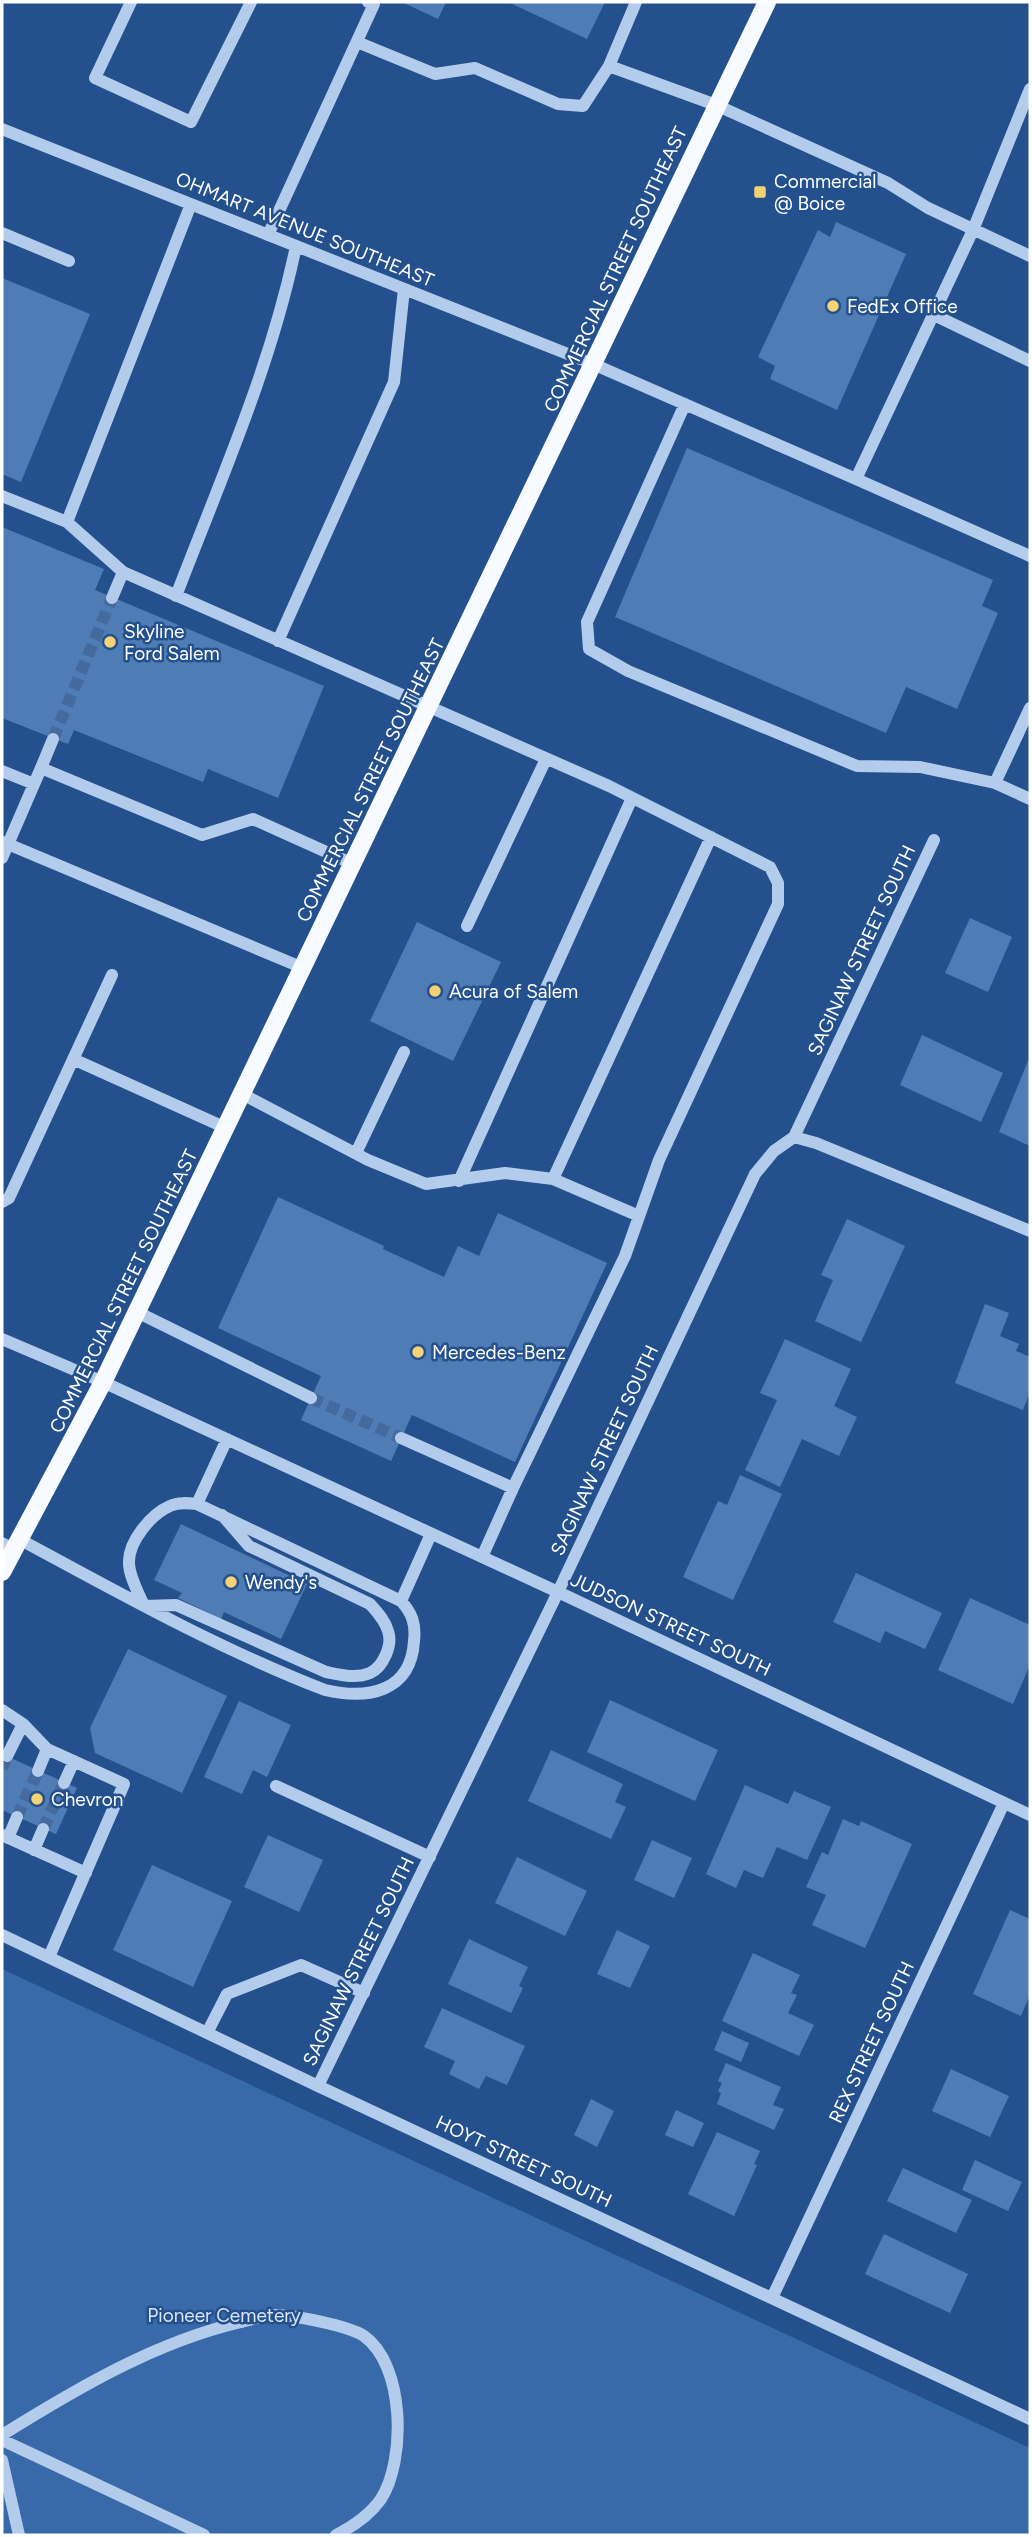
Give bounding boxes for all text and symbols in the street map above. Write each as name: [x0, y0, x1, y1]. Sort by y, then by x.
street label: COMMERCIAL STREET SOUTHEAST: [539, 122, 692, 416]
street label: OHMART AVENUE SOUTHEAST: [172, 167, 438, 292]
place label: Commercial @ Boice: [774, 170, 876, 215]
marker: Commercial @ Boice: [752, 184, 768, 200]
place label: FedEx Office: [847, 295, 958, 318]
marker: FedEx Office: [825, 298, 841, 314]
place label: Skyline Ford Salem: [124, 620, 220, 665]
marker: Skyline Ford Salem: [102, 634, 118, 650]
street label: COMMERCIAL STREET SOUTHEAST: [292, 634, 449, 926]
street label: SAGINAW STREET SOUTH: [803, 841, 920, 1059]
place label: Acura of Salem: [449, 980, 578, 1003]
marker: Acura of Salem: [427, 983, 443, 999]
street label: COMMERCIAL STREET SOUTHEAST: [45, 1145, 202, 1437]
place label: Mercedes-Benz: [432, 1341, 566, 1364]
street label: SAGINAW STREET SOUTH: [546, 1341, 663, 1559]
marker: Mercedes-Benz: [410, 1344, 426, 1360]
street label: JUDSON STREET SOUTH: [567, 1568, 775, 1681]
place label: Wendy's: [245, 1571, 317, 1594]
marker: Wendy's: [223, 1574, 239, 1590]
place label: Chevron: [51, 1788, 123, 1811]
marker: Chevron: [29, 1791, 45, 1807]
street label: SAGINAW STREET SOUTH: [298, 1853, 419, 2069]
street label: REX STREET SOUTH: [824, 1958, 919, 2127]
street label: HOYT STREET SOUTH: [432, 2111, 615, 2212]
park label: Pioneer Cemetery: [147, 2304, 301, 2327]

